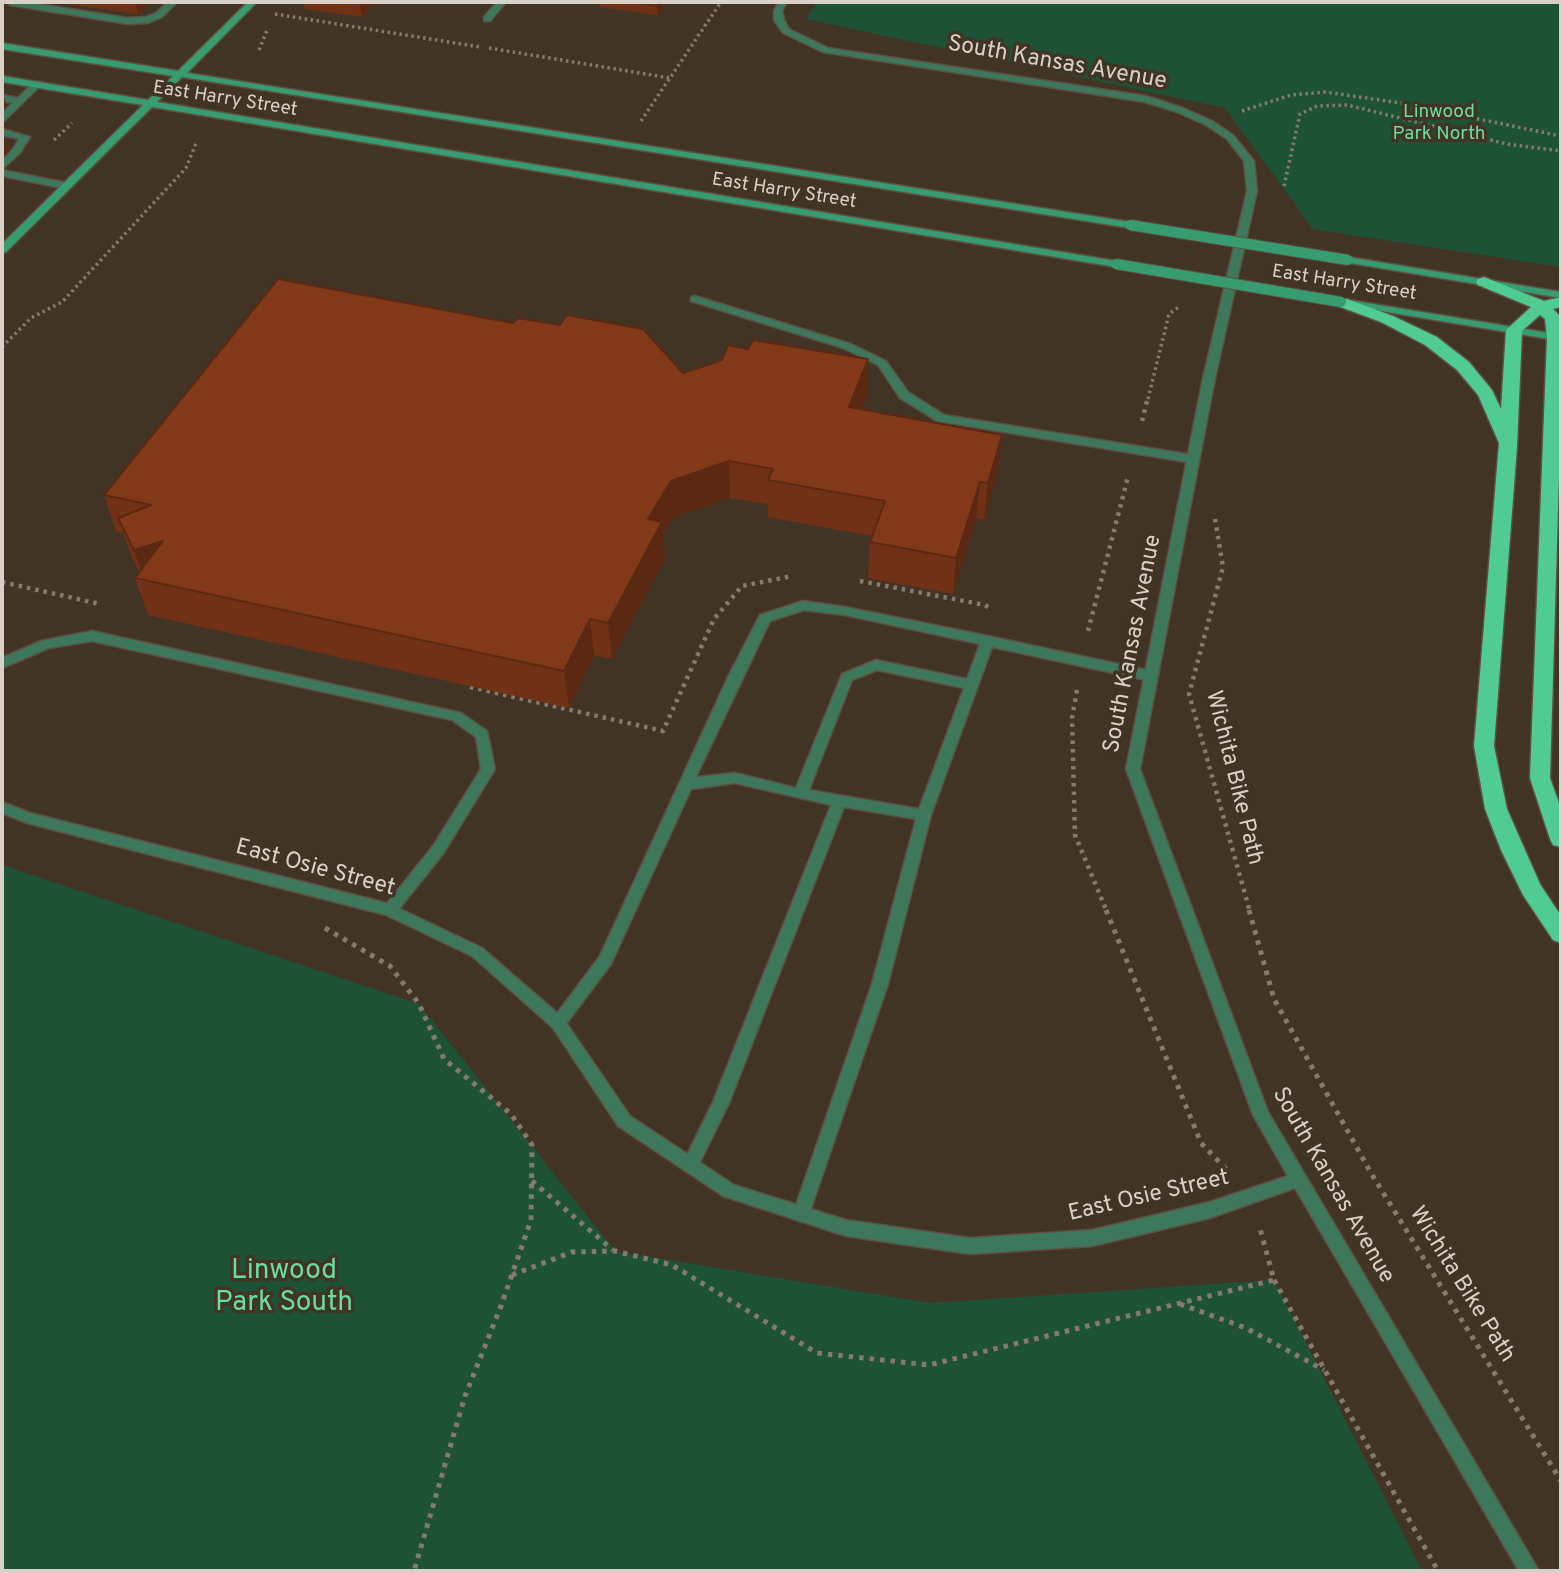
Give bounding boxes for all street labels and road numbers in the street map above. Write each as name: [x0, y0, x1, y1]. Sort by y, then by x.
street label: South Kansas Avenue: [945, 31, 1169, 97]
street label: East Harry Street: [151, 77, 299, 123]
street label: East Harry Street: [710, 169, 858, 215]
street label: East Harry Street: [1270, 261, 1418, 307]
street label: South Kansas Avenue: [1099, 533, 1169, 755]
street label: Wichita Bike Path: [1198, 688, 1268, 868]
street label: East Osie Street: [232, 834, 398, 904]
street label: South Kansas Avenue: [1265, 1083, 1399, 1289]
street label: East Osie Street: [1066, 1165, 1232, 1229]
street label: Wichita Bike Path: [1402, 1202, 1520, 1368]

